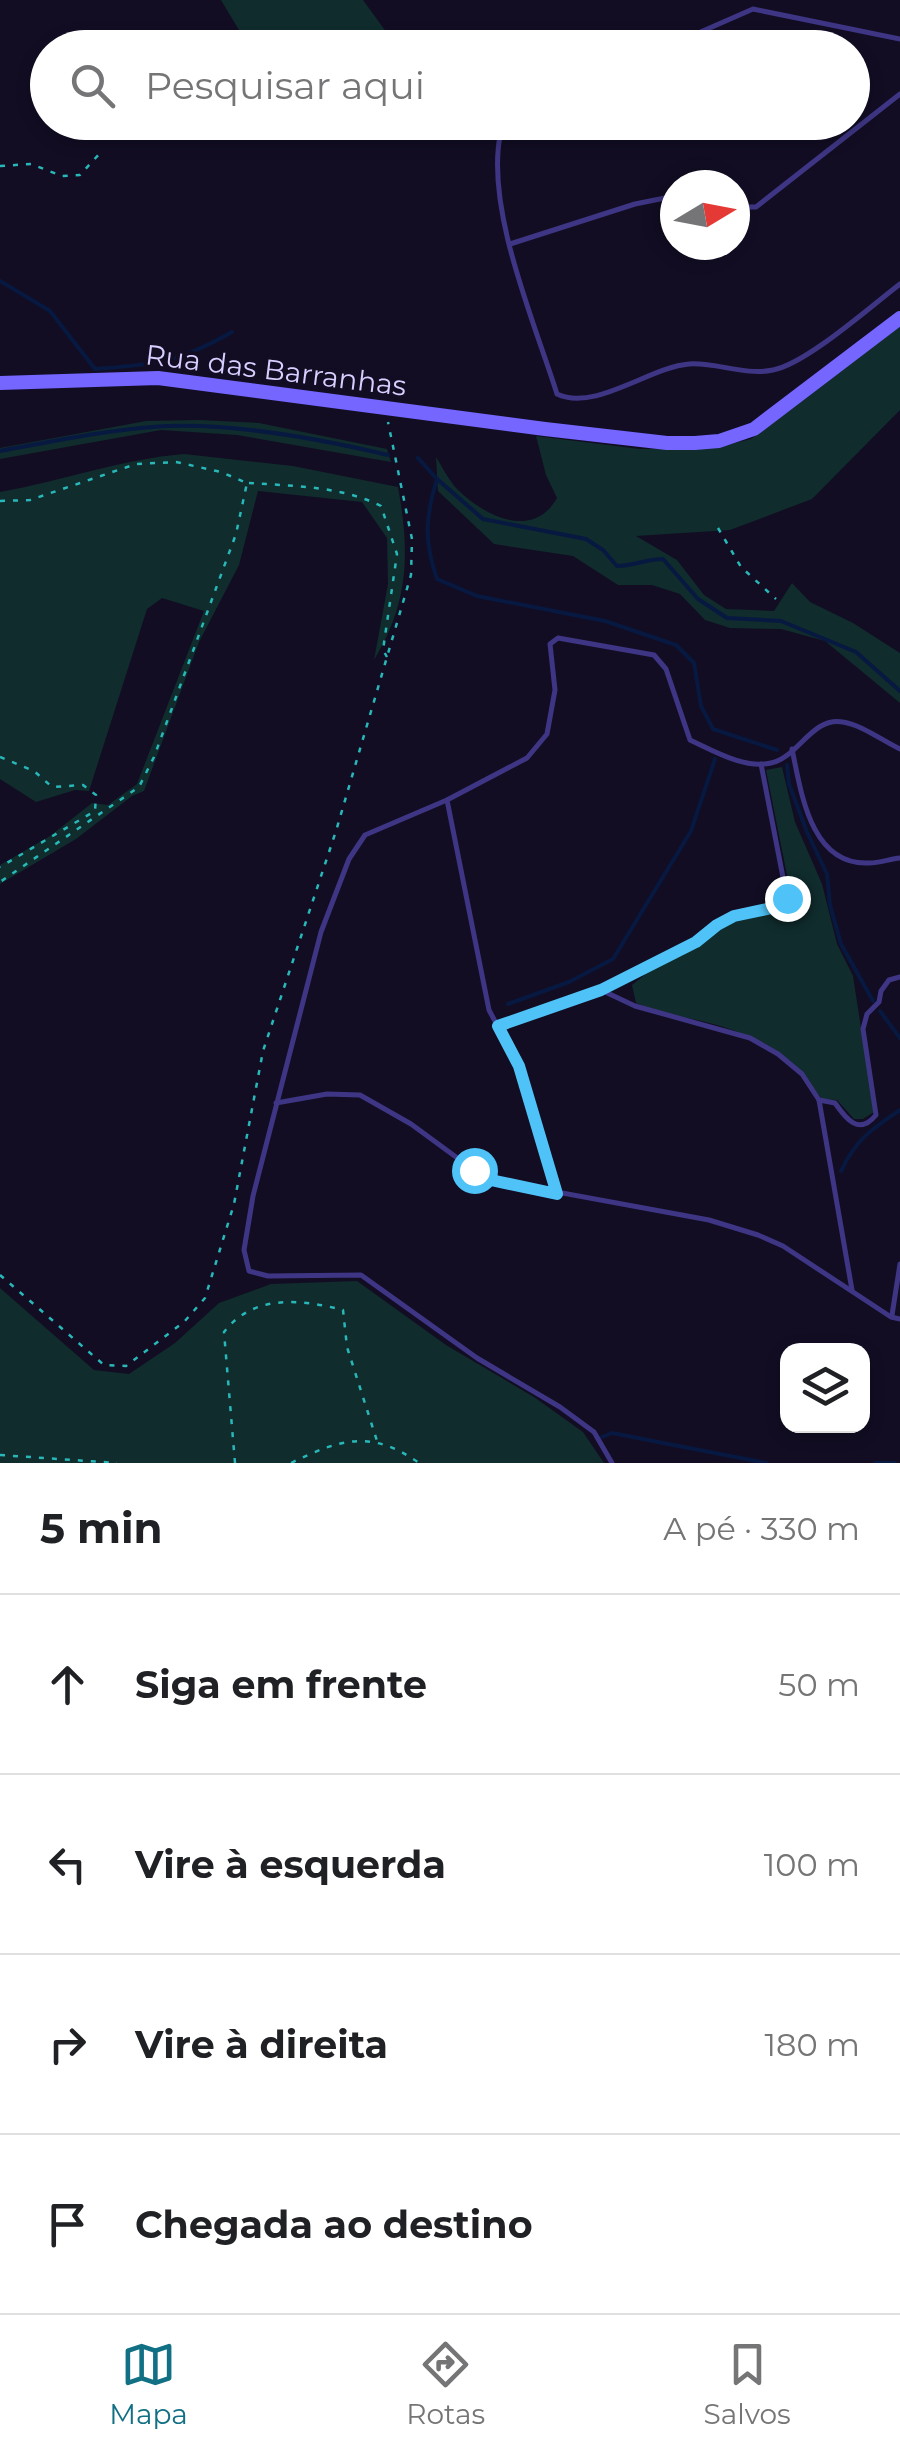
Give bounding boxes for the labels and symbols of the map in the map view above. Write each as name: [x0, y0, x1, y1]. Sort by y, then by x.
north arrow: [660, 170, 750, 260]
street label: Rua das Barranhas: [144, 337, 408, 403]
route end: [765, 876, 811, 922]
route start: [452, 1148, 498, 1194]

